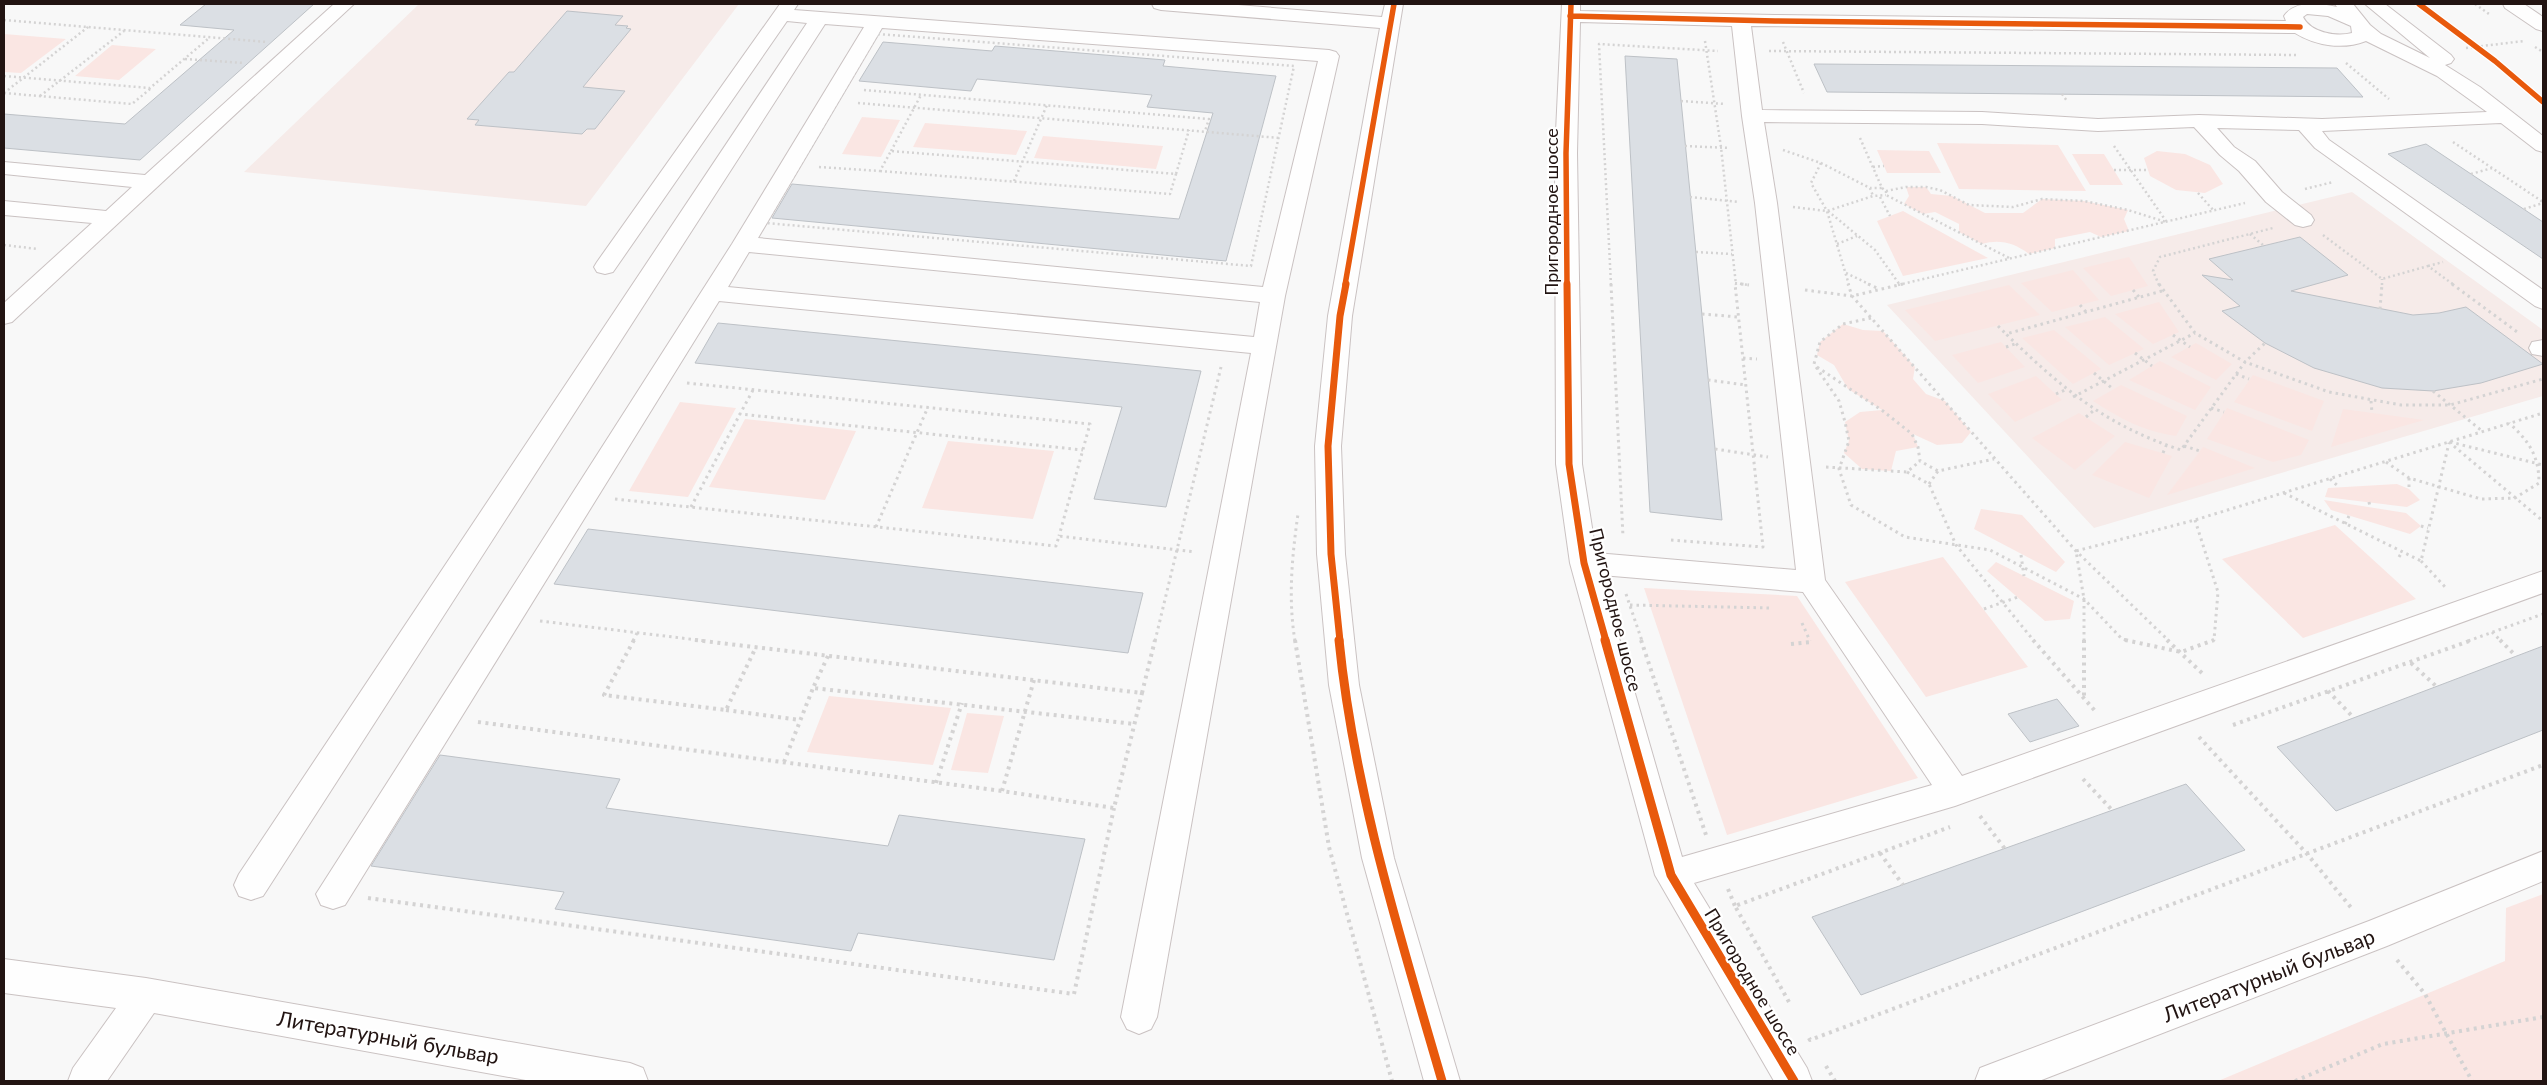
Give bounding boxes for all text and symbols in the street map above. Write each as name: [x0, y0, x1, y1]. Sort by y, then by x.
street label: Пригородное шоссе: [1540, 128, 1562, 296]
street label: Пригородное шоссе: [1585, 526, 1647, 694]
street label: Пригородное шоссе: [1700, 904, 1805, 1059]
street label: Литературный бульвар: [2158, 923, 2378, 1027]
street label: Литературный бульвар: [274, 1005, 501, 1068]

